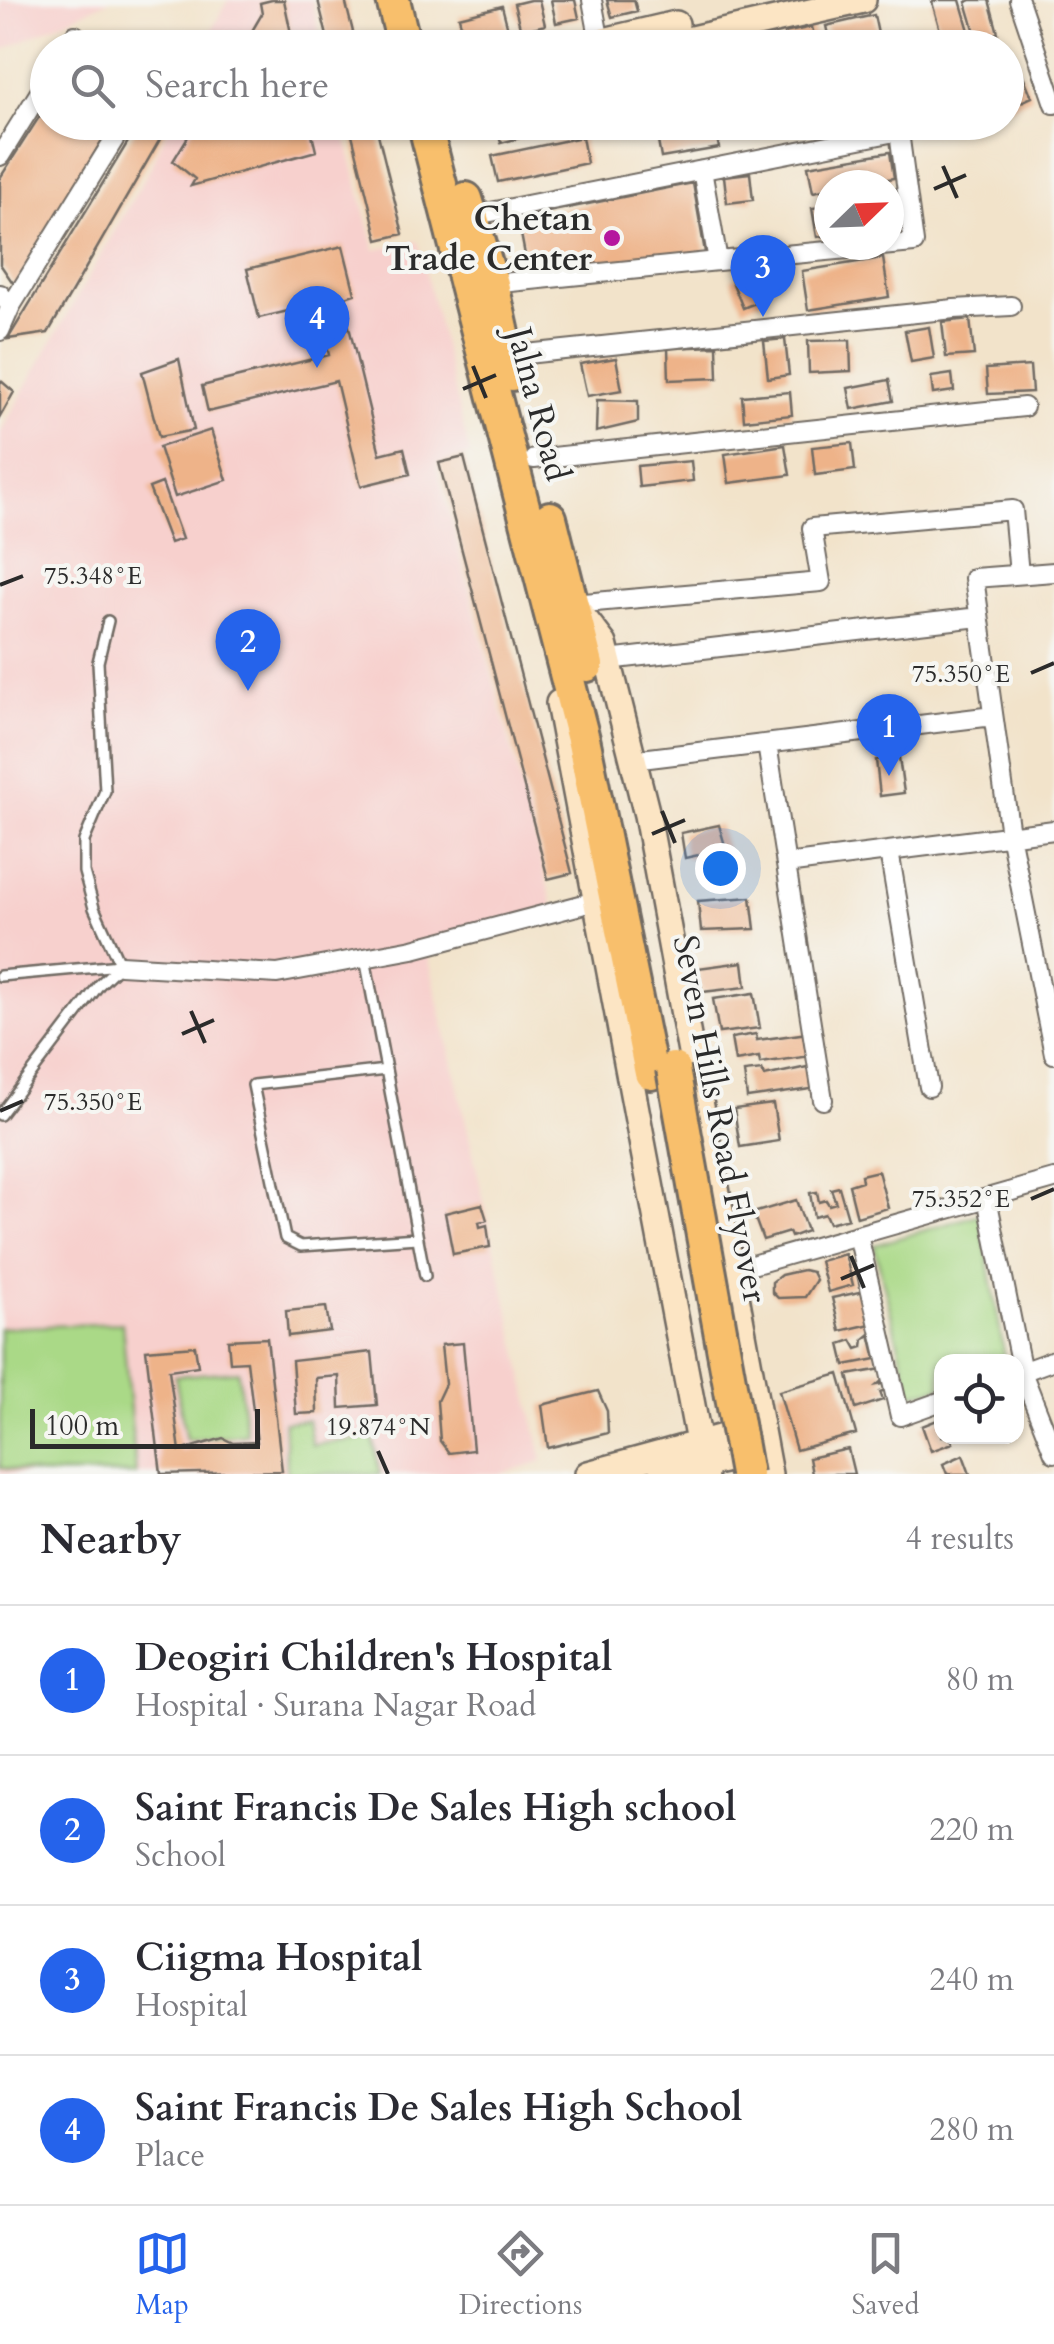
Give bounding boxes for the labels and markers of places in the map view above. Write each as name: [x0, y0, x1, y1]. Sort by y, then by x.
place label: Chetan Trade Center: [385, 195, 593, 283]
marker: Chetan Trade Center: [601, 227, 623, 249]
pin: 3: [730, 234, 796, 317]
pin: 4: [284, 286, 350, 368]
pin: 2: [216, 608, 280, 691]
pin: 1: [856, 694, 922, 776]

